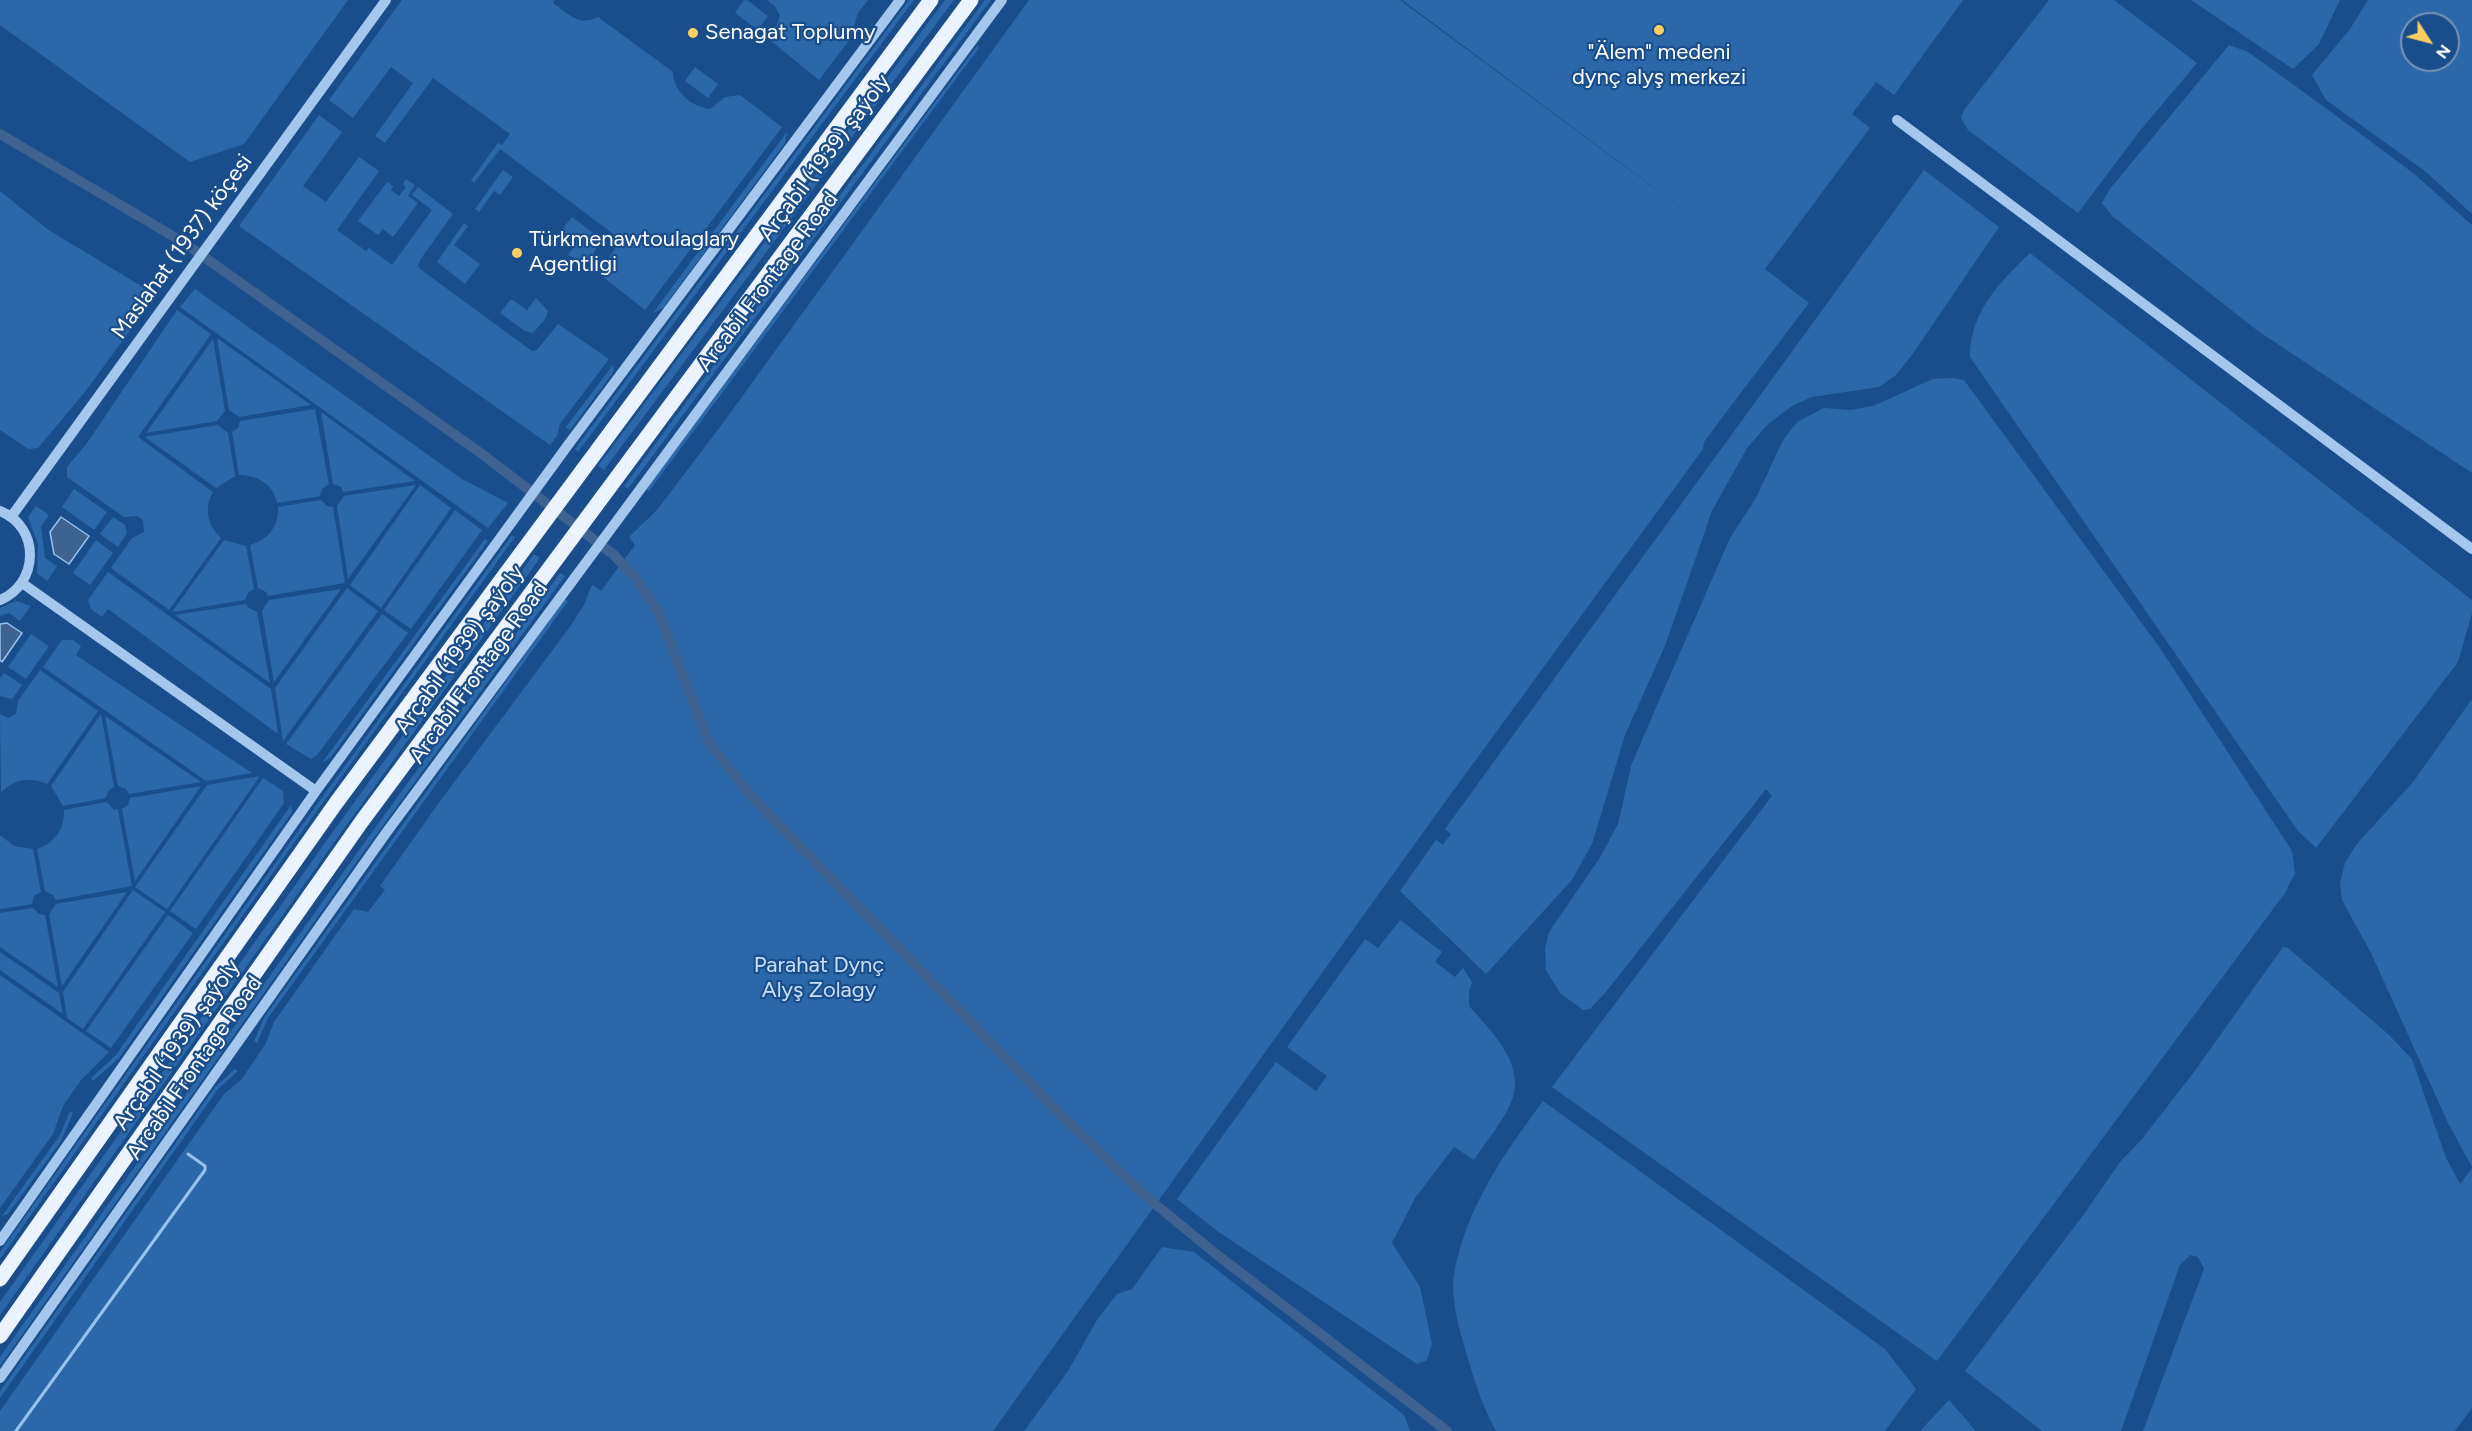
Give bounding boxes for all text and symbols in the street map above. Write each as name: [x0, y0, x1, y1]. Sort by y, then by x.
north arrow: [2400, 12, 2460, 72]
place label: Senagat Toplumy: [705, 20, 876, 46]
marker: "Älem" medeni dynç alyş merkezi: [1652, 23, 1666, 37]
marker: Senagat Toplumy: [686, 26, 700, 40]
place label: "Älem" medeni dynç alyş merkezi: [1572, 40, 1746, 92]
text: N: [2432, 41, 2455, 62]
street label: Arçabil (1939) şaýoly: [754, 69, 896, 247]
street label: Maslahat (1937) köçesi: [106, 149, 258, 345]
street label: Arcabil Frontage Road: [692, 187, 844, 377]
place label: Türkmenawtoulaglary Agentligi: [529, 227, 739, 278]
marker: Türkmenawtoulaglary Agentligi: [510, 246, 524, 260]
street label: Arçabil (1939) şaýoly: [390, 560, 530, 740]
street label: Arcabil Frontage Road: [404, 577, 554, 769]
park label: Parahat Dynç Alyş Zolagy: [754, 953, 884, 1004]
street label: Arçabil (1939) şaýoly: [108, 954, 246, 1136]
street label: Arcabil Frontage Road: [122, 971, 268, 1165]

